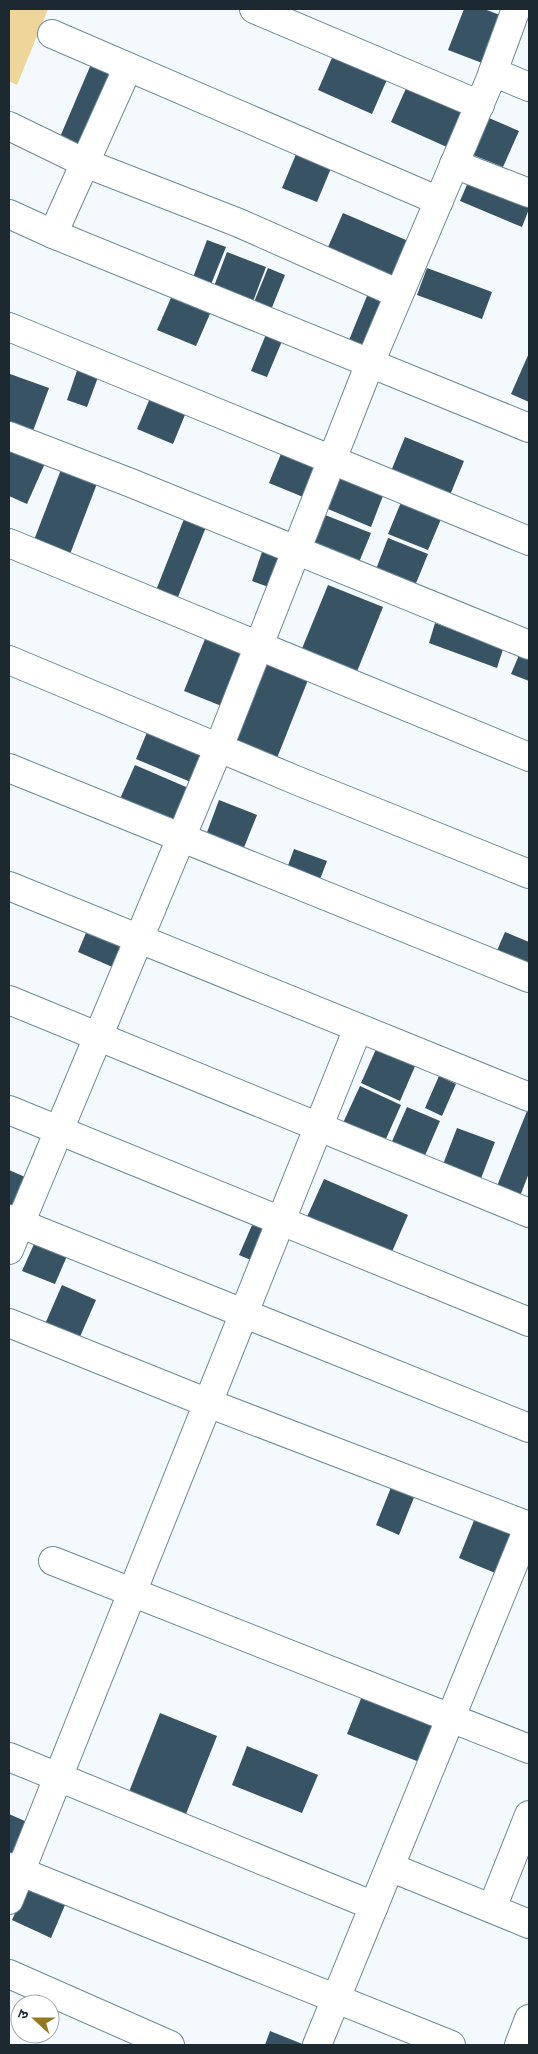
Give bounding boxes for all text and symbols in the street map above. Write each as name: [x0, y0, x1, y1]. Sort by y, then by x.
north arrow: [10, 1994, 60, 2044]
text: उ: [14, 2007, 35, 2022]

